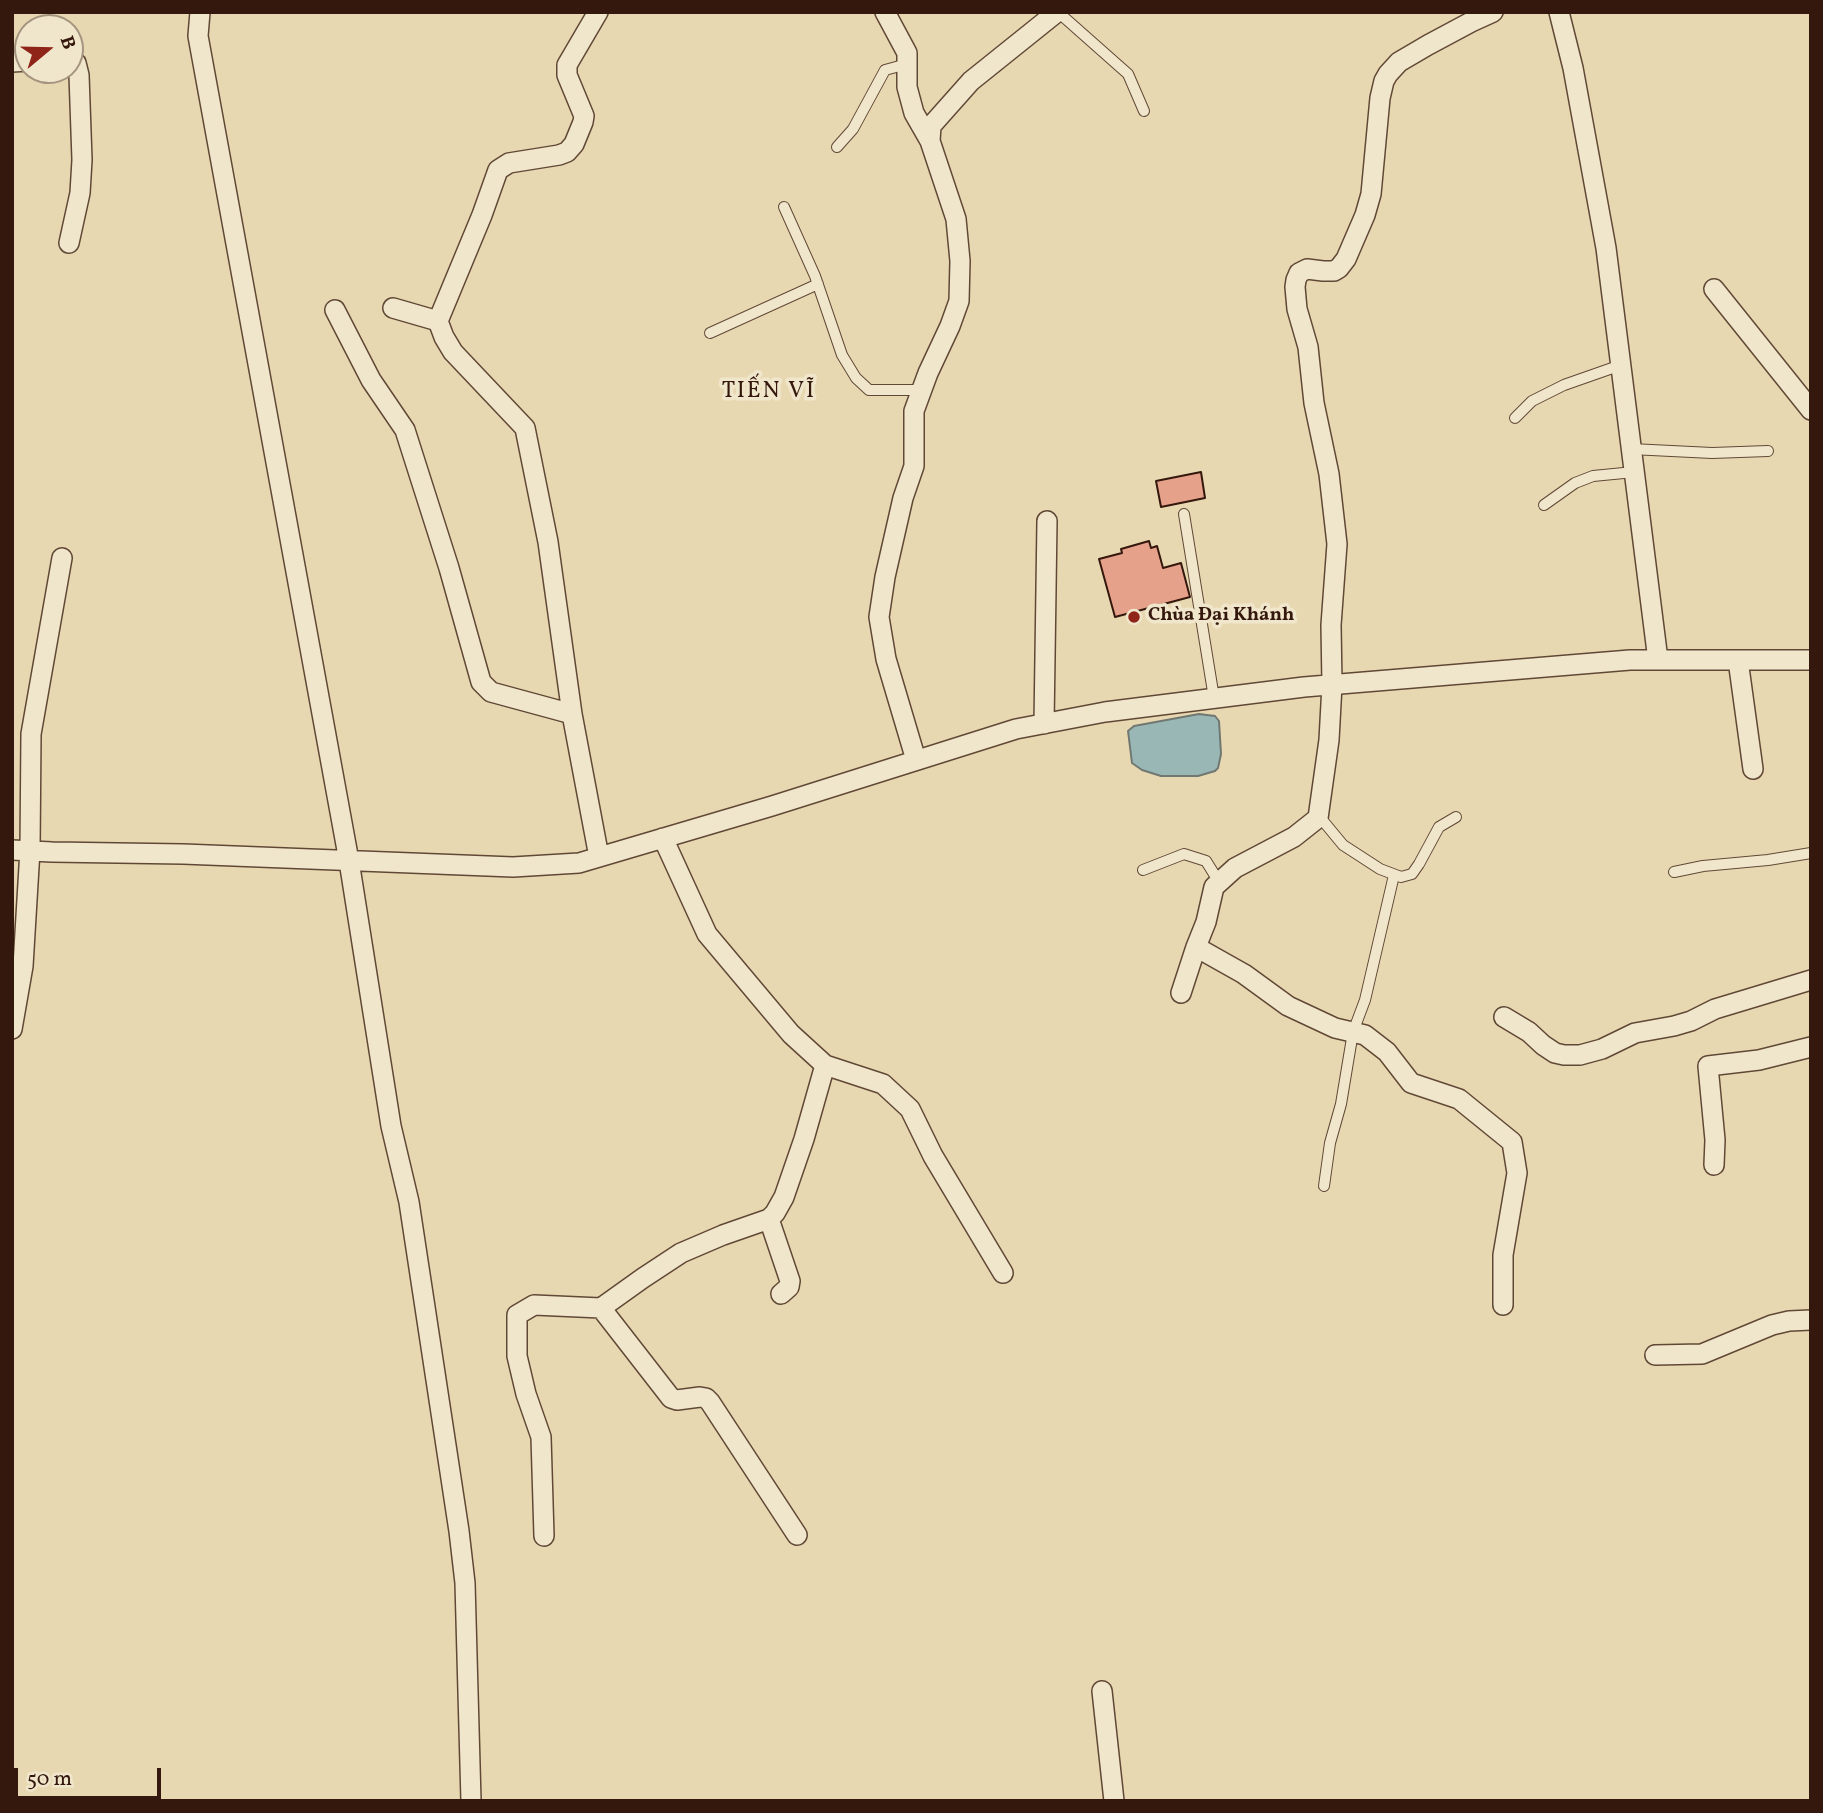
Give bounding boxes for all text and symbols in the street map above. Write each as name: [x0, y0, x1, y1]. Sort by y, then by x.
north arrow: [14, 14, 84, 84]
text: B: [53, 33, 81, 53]
district label: TIẾN VĨ: [723, 379, 815, 407]
place label: Chùa Đại Khánh: [1148, 606, 1294, 628]
marker: Chùa Đại Khánh: [1126, 609, 1142, 625]
scale bar: [18, 1754, 164, 1798]
text: 50 m: [27, 1765, 72, 1794]

